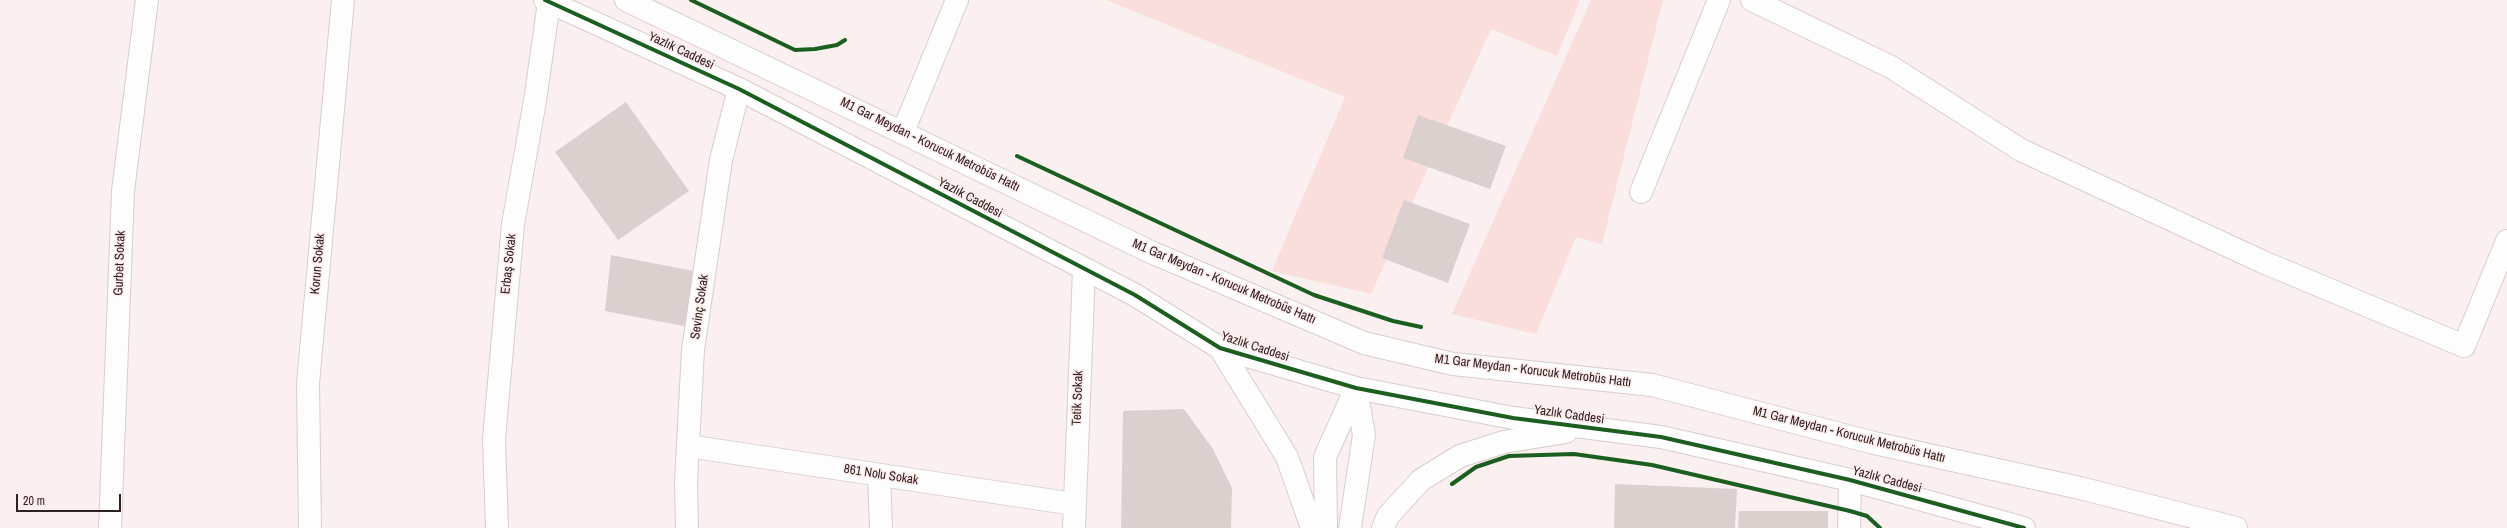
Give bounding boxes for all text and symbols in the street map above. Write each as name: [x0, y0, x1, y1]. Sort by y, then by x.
street label: Yazlık Caddesi: [646, 29, 716, 73]
street label: M1 Gar Meydan - Korucuk Metrobüs Hattı: [838, 95, 1022, 195]
street label: Yazlık Caddesi: [935, 174, 1005, 222]
street label: Gurbet Sokak: [111, 230, 129, 296]
street label: Korun Sokak: [308, 233, 328, 295]
street label: Erbaş Sokak: [498, 233, 520, 295]
street label: M1 Gar Meydan - Korucuk Metrobüs Hattı: [1130, 236, 1318, 328]
street label: Sevinç Sokak: [688, 274, 712, 340]
street label: Yazlık Caddesi: [1219, 329, 1291, 365]
street label: M1 Gar Meydan - Korucuk Metrobüs Hattı: [1434, 351, 1632, 391]
street label: Tetik Sokak: [1069, 370, 1087, 426]
street label: Yazlık Caddesi: [1533, 402, 1605, 428]
street label: M1 Gar Meydan - Korucuk Metrobüs Hattı: [1751, 403, 1947, 467]
street label: 861 Nolu Sokak: [843, 461, 919, 489]
street label: Yazlık Caddesi: [1851, 463, 1923, 497]
scale bar: [18, 486, 123, 512]
text: 20 m: [23, 493, 45, 509]

